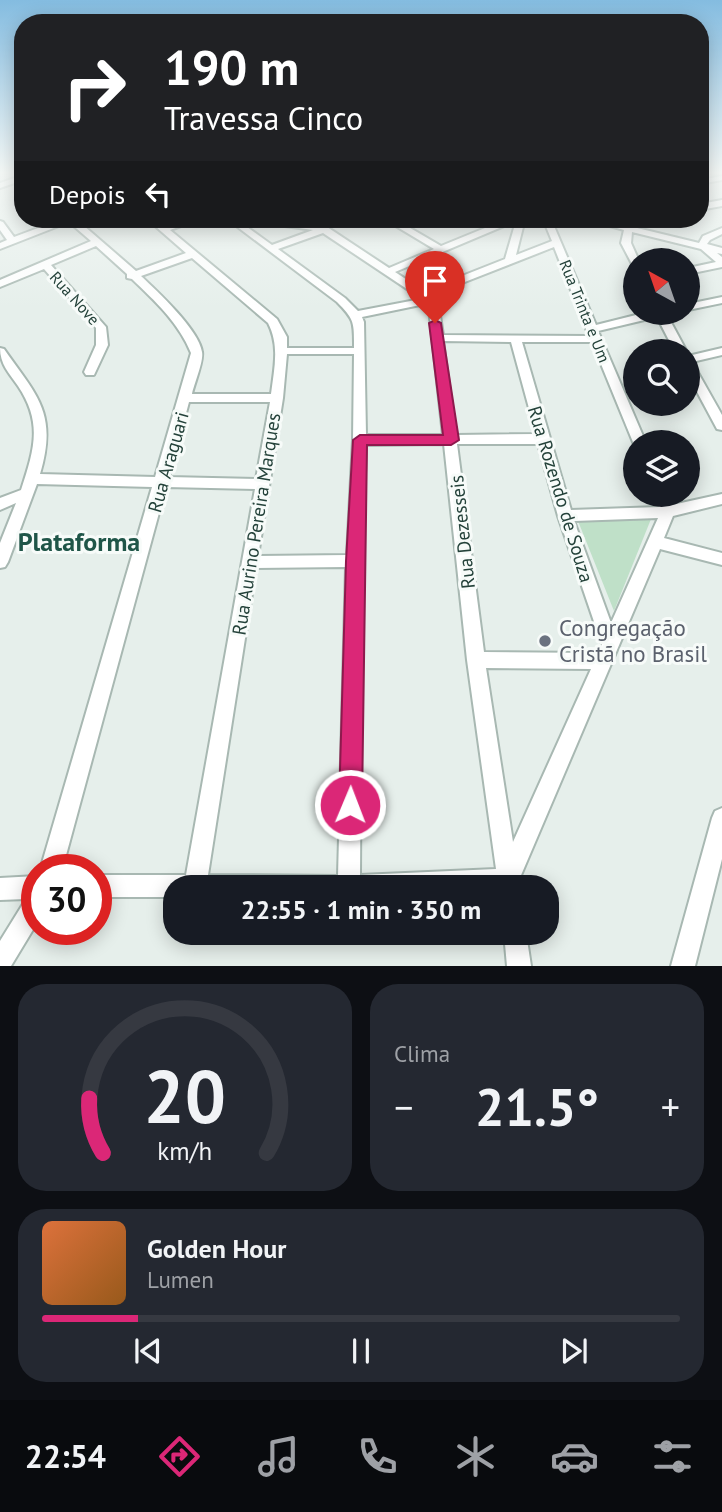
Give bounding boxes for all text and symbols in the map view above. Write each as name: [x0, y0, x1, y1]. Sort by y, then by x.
text: 190 m: [164, 35, 299, 99]
icon: right: [49, 42, 140, 133]
text: Travessa Cinco: [164, 97, 363, 139]
icon: left: [139, 175, 177, 213]
text: Depois: [49, 178, 125, 211]
north arrow: [623, 248, 700, 326]
map controls: [623, 248, 700, 507]
pin: [405, 251, 465, 323]
street label: Rua Trinta e Um: [555, 257, 615, 365]
icon: arrive: [416, 262, 454, 300]
street label: Rua Nove: [46, 267, 104, 329]
button: search: [623, 339, 700, 416]
street label: Rua Rozendo de Souza: [523, 403, 599, 585]
street label: Rua Araguari: [142, 409, 194, 515]
street label: Rua Aurino Pereira Marques: [227, 411, 285, 637]
button: layers: [623, 430, 700, 507]
street label: Rua Dezesseis: [444, 474, 480, 590]
district label: Plataforma: [18, 525, 140, 558]
place label: Congregação Cristã no Brasil: [559, 613, 707, 668]
marker: Congregação Cristã no Brasil: [537, 633, 553, 649]
position arrow: [313, 768, 387, 842]
speed limit sign: 30: [21, 854, 112, 945]
text: 22:55 · 1 min · 350 m: [241, 893, 481, 926]
text: Clima: [394, 1039, 450, 1068]
text: 20: [144, 1050, 226, 1144]
text: 21.5°: [475, 1073, 599, 1140]
text: −: [394, 1082, 413, 1131]
text: +: [661, 1082, 680, 1131]
text: km/h: [158, 1135, 212, 1167]
text: Golden Hour: [147, 1232, 286, 1265]
text: Lumen: [147, 1265, 214, 1294]
icon: previous: [129, 1332, 167, 1370]
icon: pause: [342, 1332, 380, 1370]
icon: next: [555, 1332, 593, 1370]
icon: directions: [155, 1432, 204, 1481]
icon: music: [254, 1432, 303, 1481]
icon: phone: [353, 1432, 402, 1481]
icon: climate: [451, 1432, 500, 1481]
icon: car: [550, 1432, 599, 1481]
icon: filters: [648, 1432, 697, 1481]
text: 22:54: [25, 1435, 106, 1477]

